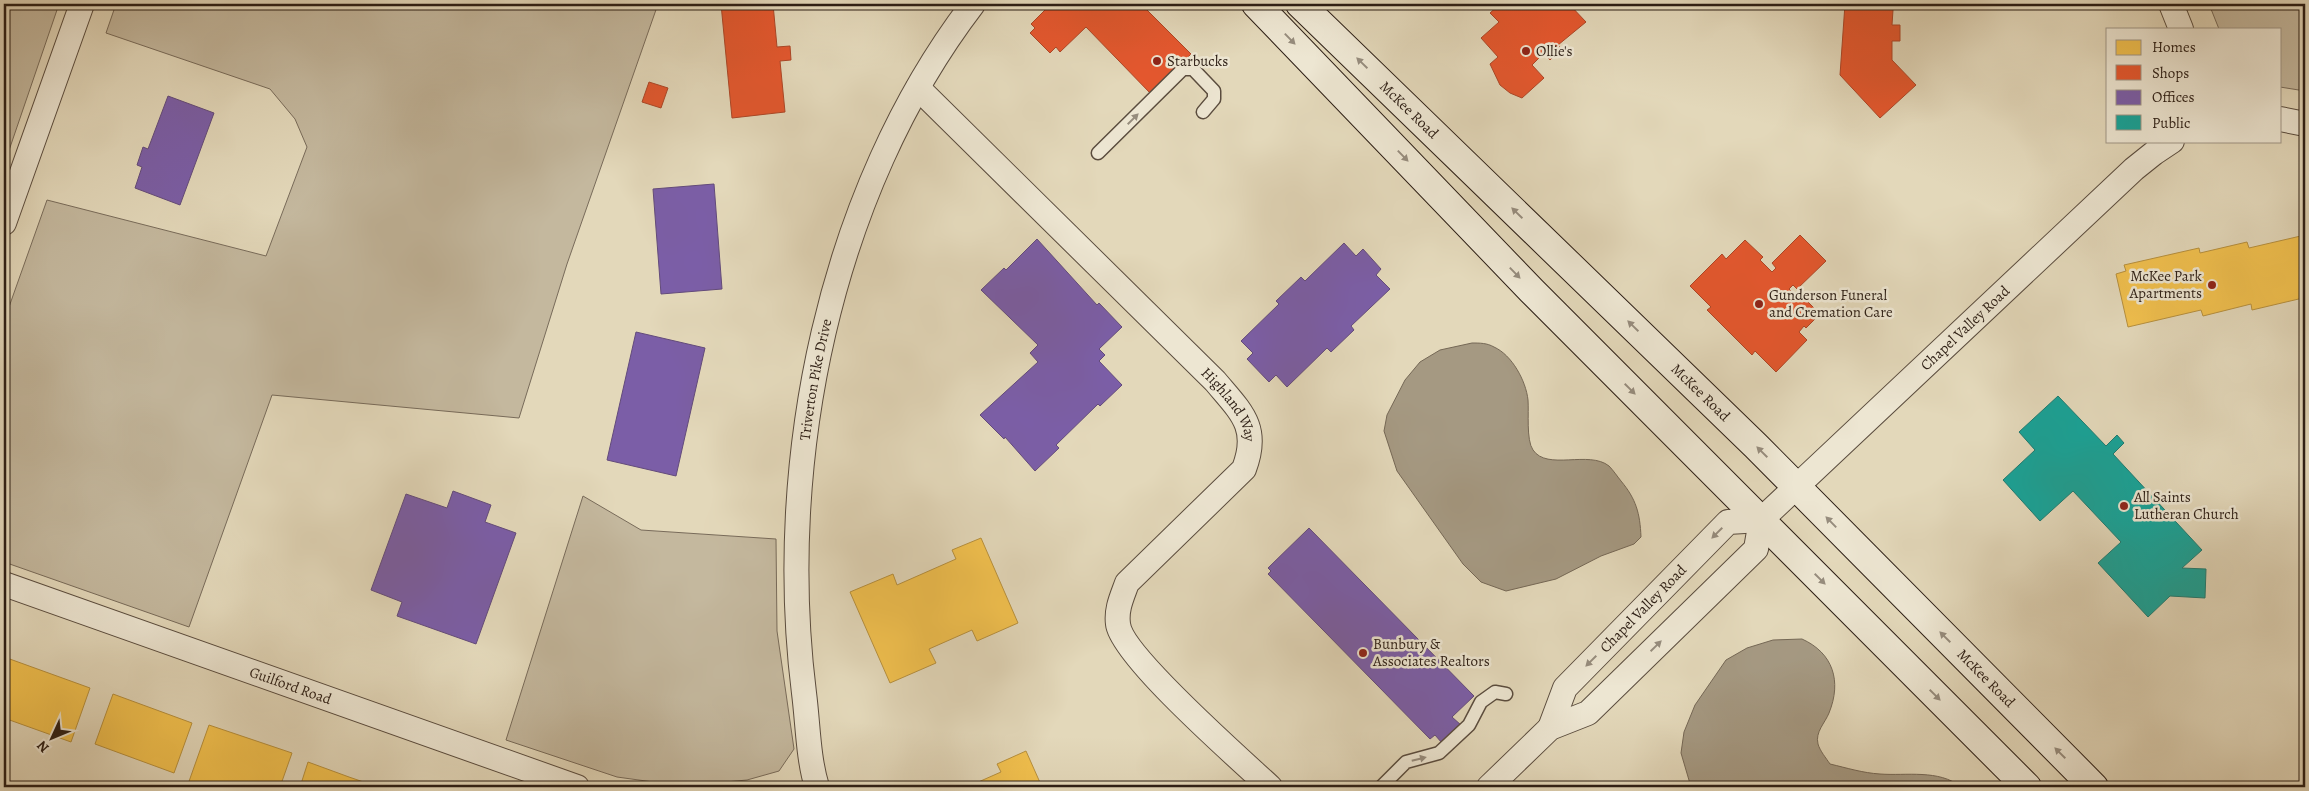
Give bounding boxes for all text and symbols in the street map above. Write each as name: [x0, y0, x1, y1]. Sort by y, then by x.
legend: [2106, 28, 2282, 142]
one-way arrow: [1284, 33, 1296, 45]
text: Homes: [2152, 37, 2196, 57]
place label: Ollie's: [1536, 41, 1573, 61]
marker: Ollie's: [1520, 45, 1532, 57]
place label: Starbucks: [1167, 51, 1228, 71]
marker: Starbucks: [1151, 55, 1163, 67]
one-way arrow: [1357, 58, 1369, 70]
text: Shops: [2152, 63, 2189, 83]
street label: McKee Road: [1375, 77, 1444, 144]
text: Offices: [2152, 87, 2195, 107]
one-way arrow: [1126, 113, 1138, 125]
text: Public: [2152, 113, 2190, 133]
one-way arrow: [1396, 150, 1408, 162]
one-way arrow: [1511, 207, 1523, 219]
place label: McKee Park Apartments: [2129, 266, 2203, 303]
one-way arrow: [1509, 267, 1521, 279]
marker: McKee Park Apartments: [2206, 279, 2218, 291]
street label: Chapel Valley Road: [1916, 280, 2015, 375]
place label: Gunderson Funeral and Cremation Care: [1769, 285, 1893, 322]
marker: Gunderson Funeral and Cremation Care: [1753, 298, 1765, 310]
street label: Triverton Pike Drive: [795, 317, 837, 442]
one-way arrow: [1627, 320, 1639, 332]
street label: McKee Road: [1667, 359, 1735, 426]
street label: Highland Way: [1197, 363, 1260, 442]
one-way arrow: [1624, 382, 1636, 394]
one-way arrow: [1756, 446, 1768, 458]
place label: All Saints Lutheran Church: [2133, 487, 2239, 524]
marker: All Saints Lutheran Church: [2118, 500, 2130, 512]
one-way arrow: [1825, 516, 1837, 528]
one-way arrow: [1711, 527, 1723, 539]
street label: Chapel Valley Road: [1595, 560, 1691, 657]
one-way arrow: [1814, 573, 1826, 585]
one-way arrow: [1939, 632, 1951, 644]
place label: Bunbury & Associates Realtors: [1372, 634, 1490, 671]
one-way arrow: [1650, 640, 1662, 652]
street label: McKee Road: [1953, 645, 2020, 713]
marker: Bunbury & Associates Realtors: [1357, 647, 1369, 659]
one-way arrow: [1585, 655, 1597, 667]
street label: Guilford Road: [247, 662, 335, 710]
one-way arrow: [1929, 688, 1941, 700]
north arrow: [28, 714, 78, 764]
text: N: [33, 736, 53, 757]
one-way arrow: [2054, 747, 2066, 759]
one-way arrow: [1411, 755, 1426, 763]

